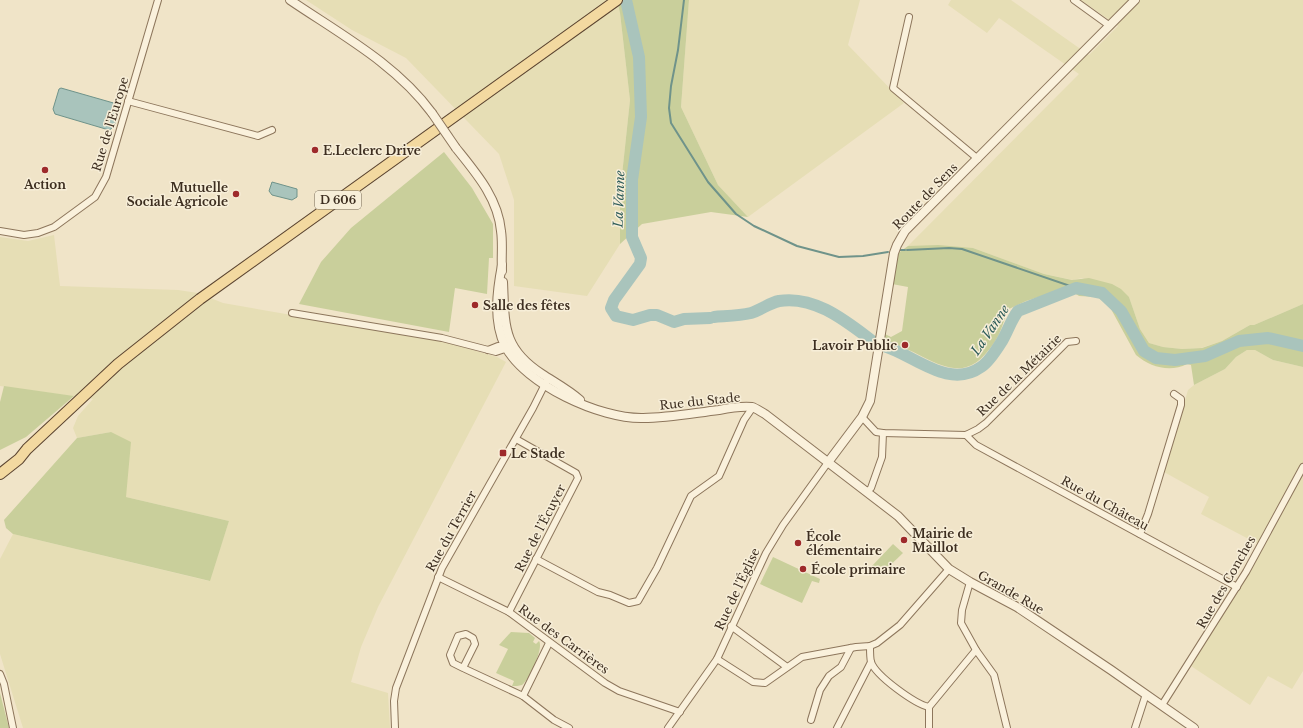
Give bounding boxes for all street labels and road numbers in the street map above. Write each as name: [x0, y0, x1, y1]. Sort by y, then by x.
street label: Rue de l'Europe: [89, 75, 132, 173]
street label: Route de Sens: [889, 160, 961, 232]
road number: D 606: [315, 191, 361, 209]
street label: Rue de la Métairie: [974, 331, 1064, 419]
street label: Rue du Stade: [659, 389, 741, 413]
street label: Rue du Château: [1058, 473, 1152, 533]
street label: Rue de l’Écuyer: [511, 481, 569, 574]
street label: Rue du Terrier: [423, 488, 480, 574]
street label: Rue des Conches: [1193, 533, 1259, 631]
street label: Rue de l'Église: [711, 545, 763, 632]
street label: Grande Rue: [975, 567, 1047, 617]
street label: Rue des Carrières: [516, 601, 612, 677]

